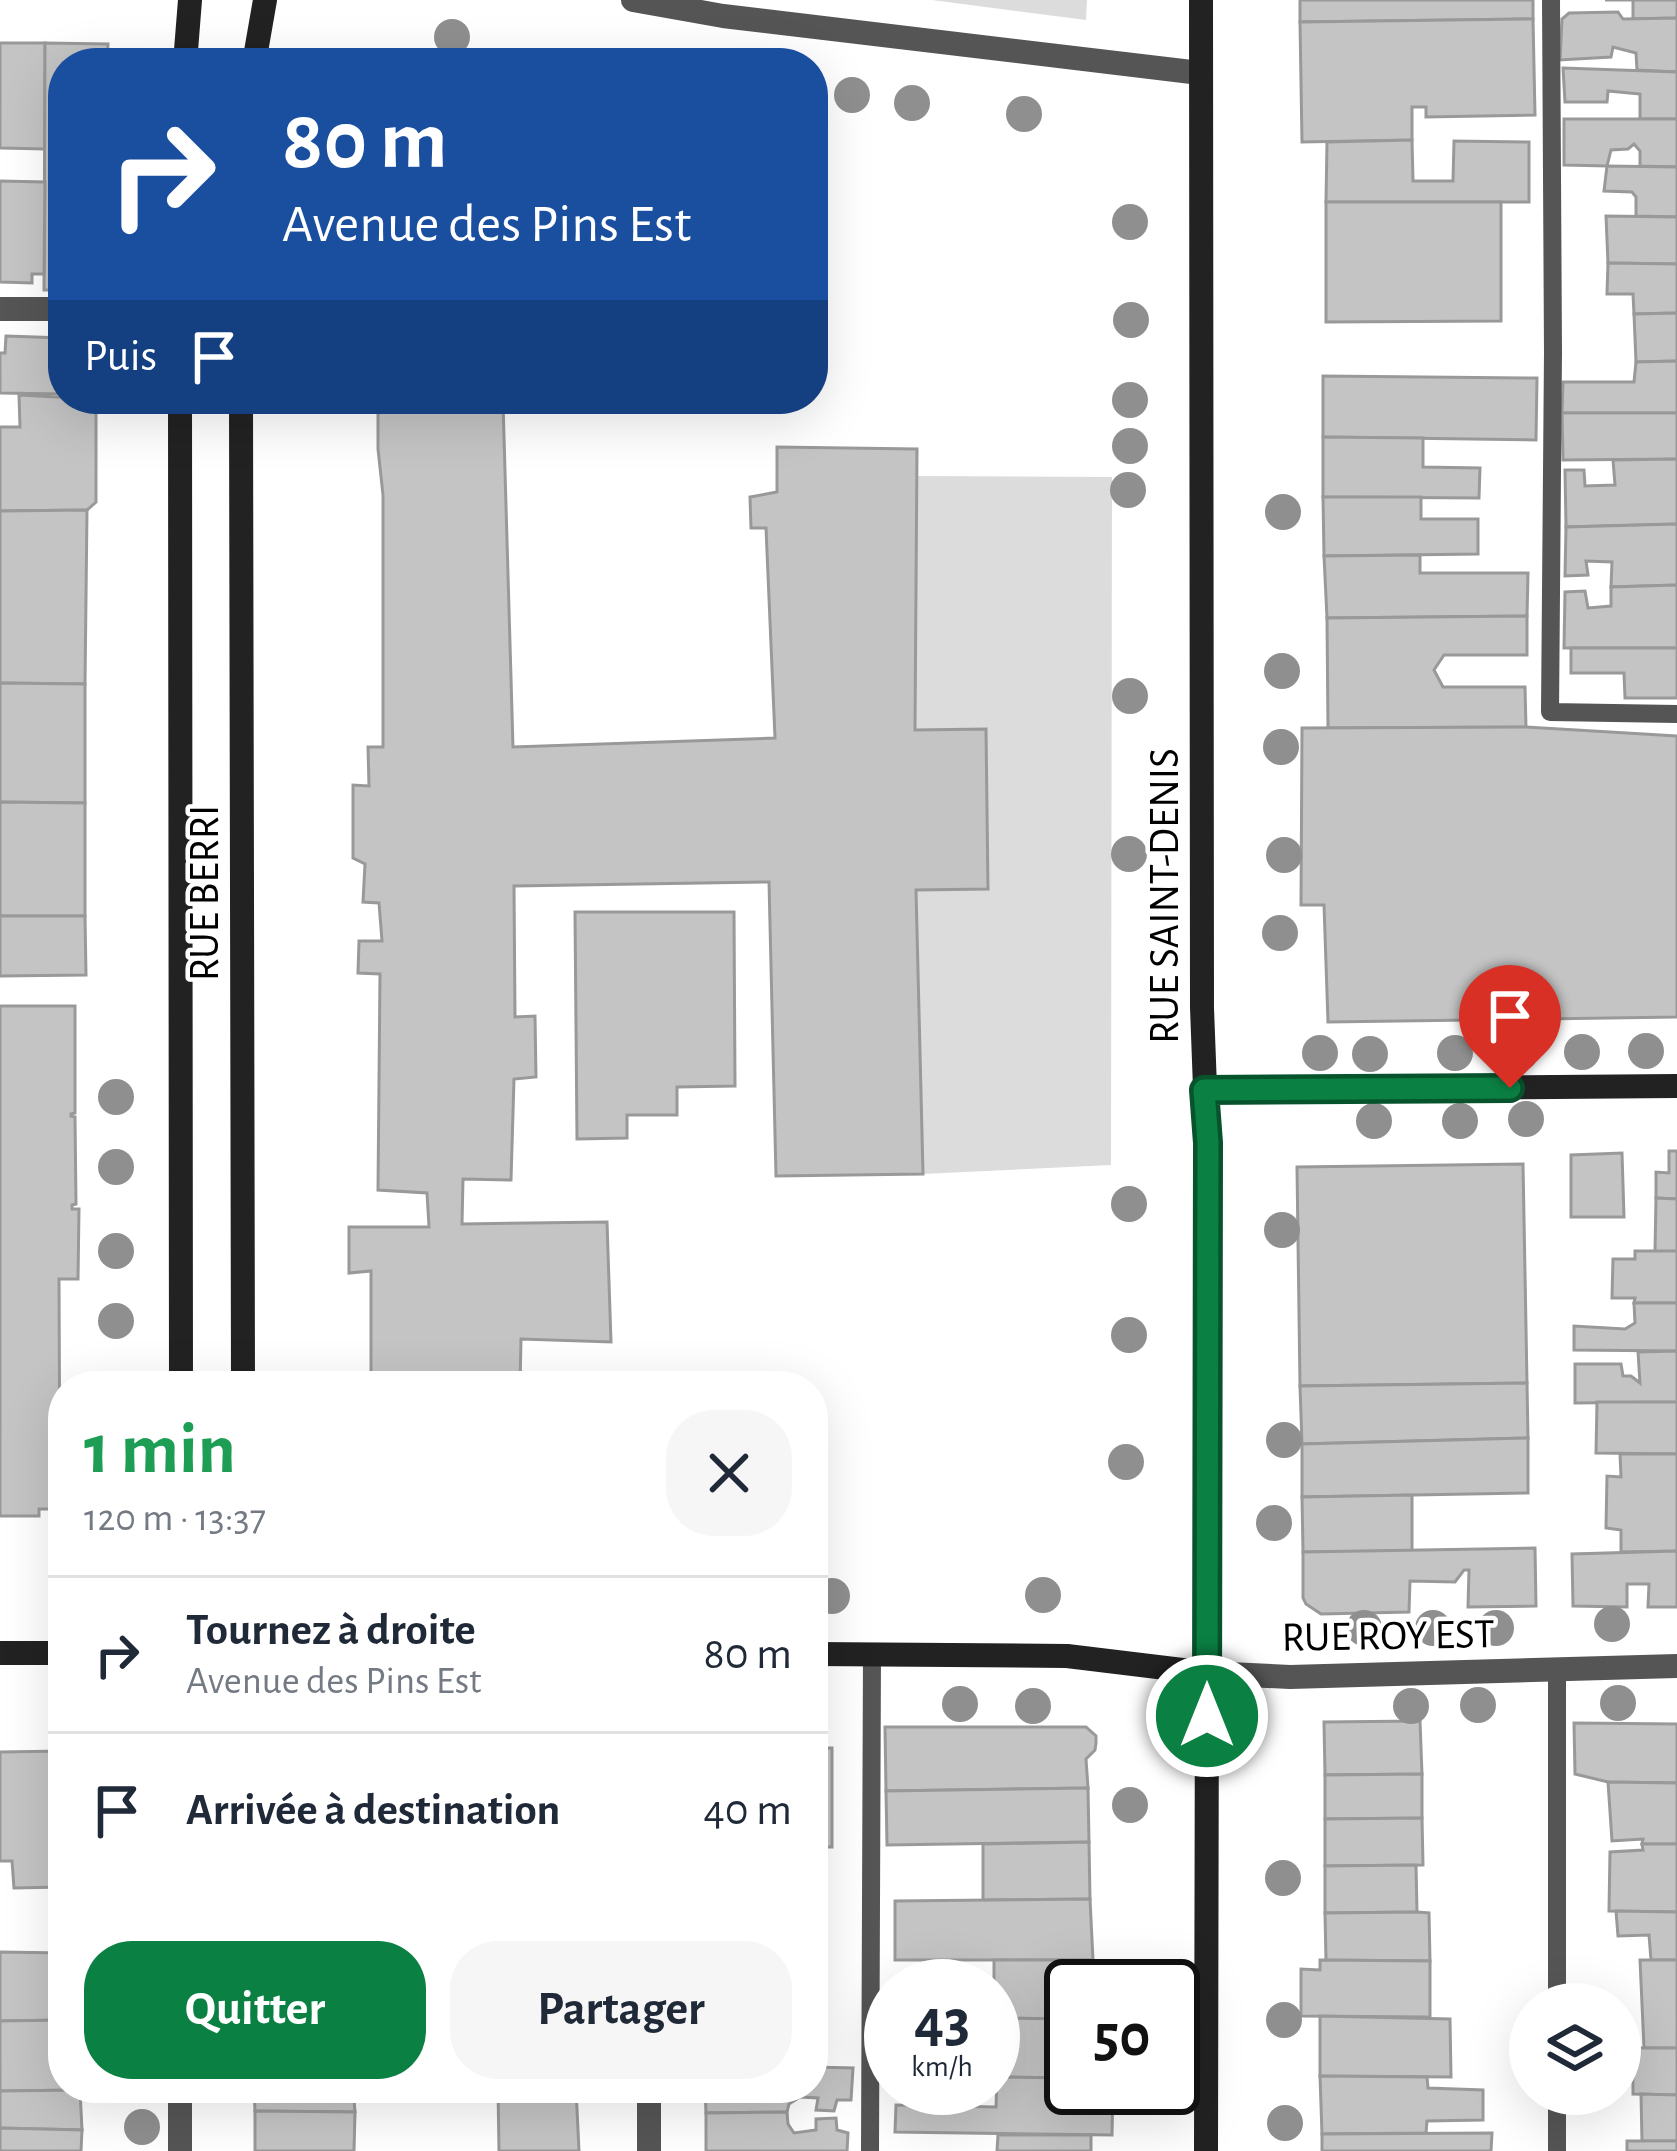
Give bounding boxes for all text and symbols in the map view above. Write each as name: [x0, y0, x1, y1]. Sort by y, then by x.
icon: right: [84, 96, 240, 252]
text: 80 m: [282, 100, 448, 184]
text: Avenue des Pins Est: [282, 198, 691, 252]
icon: arrive: [181, 324, 247, 390]
text: Puis: [84, 334, 157, 379]
street label: RUE SAINT-DENIS: [1144, 748, 1186, 1044]
street label: RUE BERRI: [184, 805, 226, 981]
pin: [1459, 965, 1561, 1088]
icon: arrive: [1477, 983, 1543, 1049]
button: close: [666, 1410, 792, 1536]
text: 1 min: [84, 1414, 236, 1486]
text: 120 m · 13:37: [84, 1499, 266, 1538]
text: Tournez à droite: [186, 1608, 476, 1653]
street label: RUE ROY EST: [1281, 1613, 1495, 1659]
icon: right: [84, 1622, 150, 1688]
text: 80 m: [703, 1632, 792, 1677]
position arrow: [1144, 1653, 1270, 1779]
text: Avenue des Pins Est: [186, 1662, 482, 1701]
icon: arrive: [84, 1778, 150, 1844]
text: Arrivée à destination: [186, 1788, 560, 1833]
text: 40 m: [703, 1788, 792, 1833]
button: Quitter: [84, 1941, 426, 2079]
button: Partager: [450, 1941, 792, 2079]
speed limit sign: 50: [1044, 1959, 1200, 2115]
map controls: [1509, 1983, 1641, 2115]
button: layers: [1509, 1983, 1641, 2115]
text: 43: [914, 1992, 970, 2052]
text: km/h: [911, 2052, 973, 2082]

